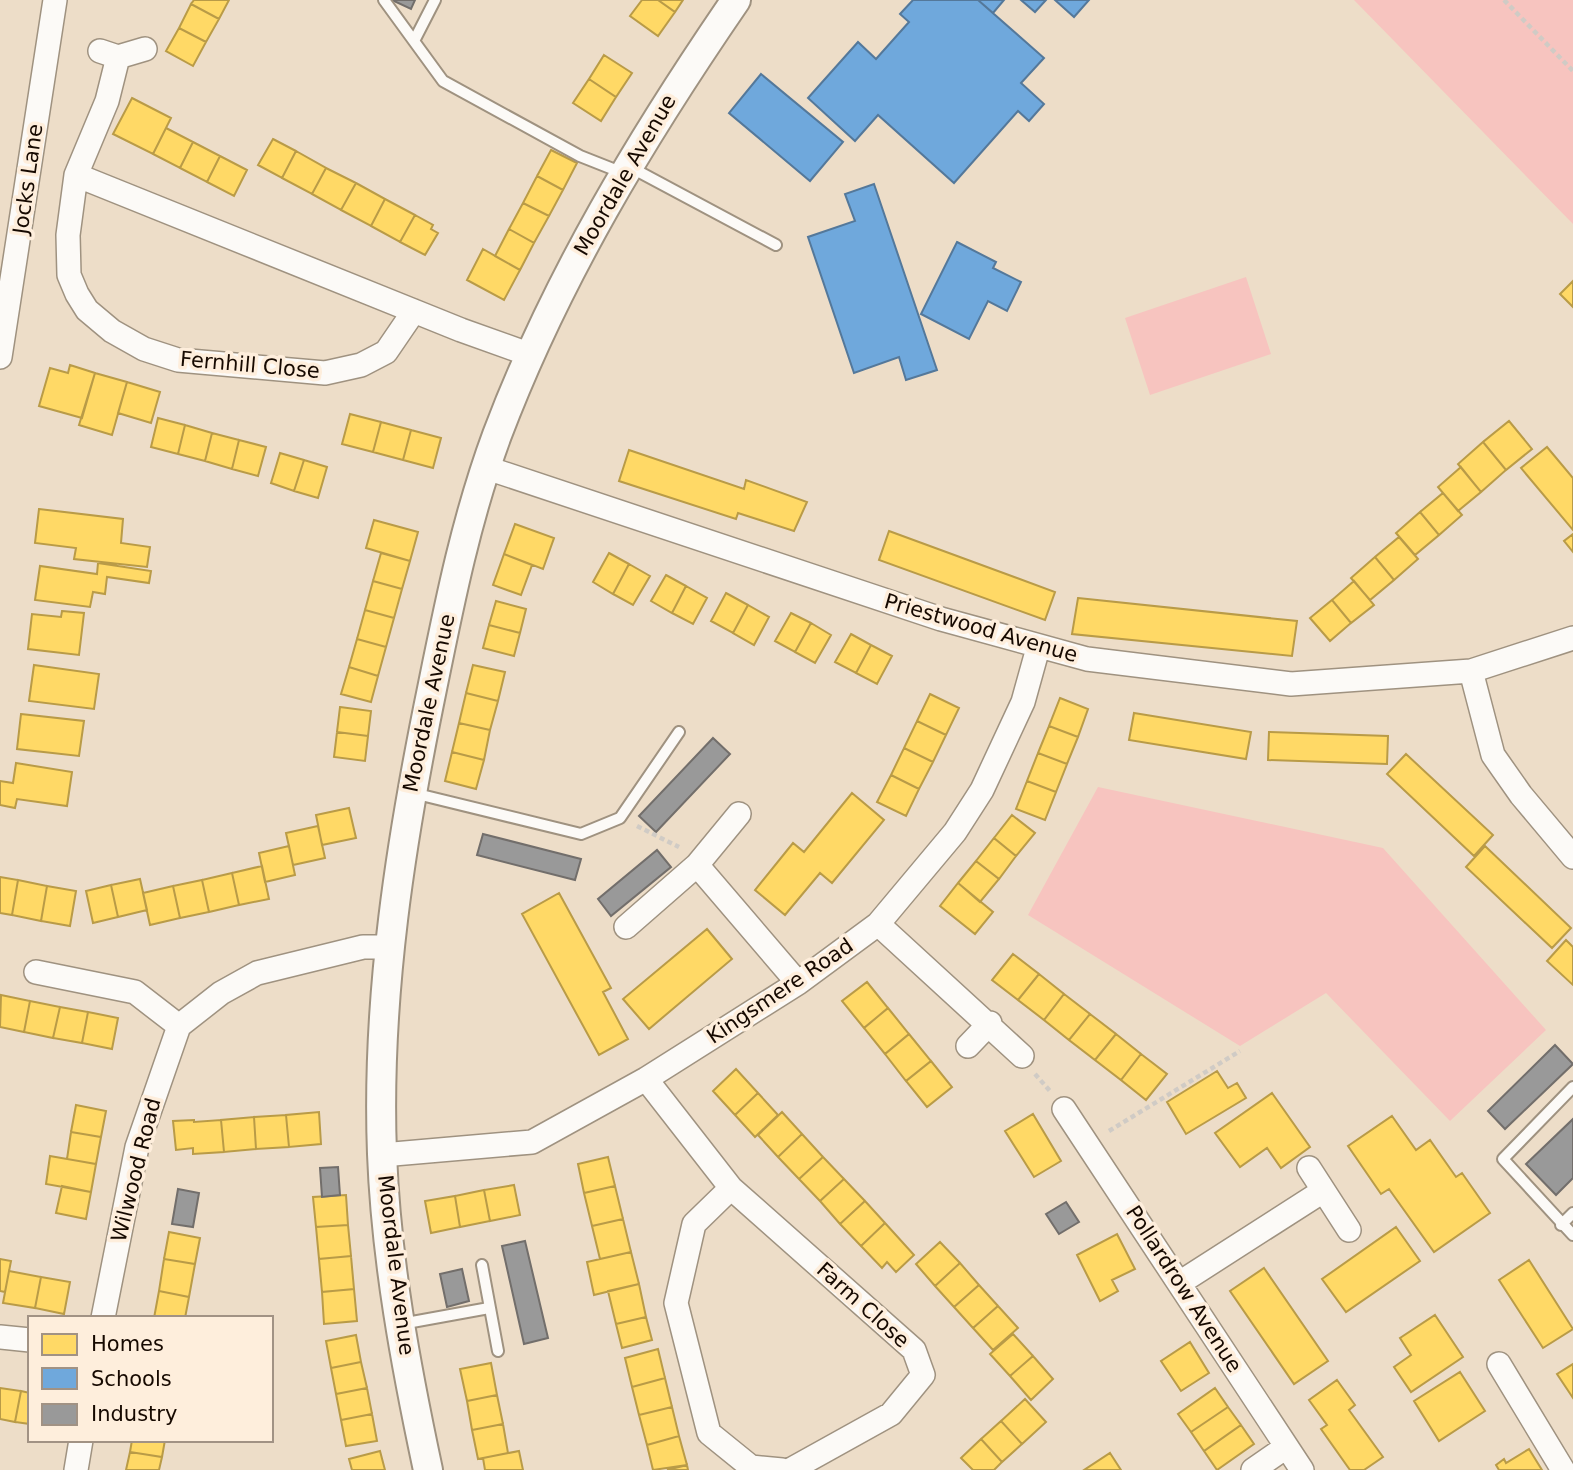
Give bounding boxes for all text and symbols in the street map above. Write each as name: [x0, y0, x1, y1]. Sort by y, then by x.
street label: Moordale Avenue: [569, 90, 681, 260]
street label: Jocks Lane: [8, 122, 48, 238]
street label: Fernhill Close: [179, 347, 321, 383]
street label: Priestwood Avenue: [882, 589, 1080, 667]
street label: Moordale Avenue: [398, 612, 460, 794]
street label: Kingsmere Road: [702, 933, 858, 1049]
street label: Wilwood Road: [107, 1096, 165, 1244]
street label: Moordale Avenue: [373, 1173, 419, 1357]
street label: Pollardrow Avenue: [1121, 1201, 1247, 1377]
street label: Farm Close: [812, 1257, 914, 1353]
legend: [28, 1316, 273, 1442]
text: Homes: [91, 1332, 164, 1356]
text: Schools: [91, 1367, 172, 1391]
text: Industry: [91, 1402, 177, 1426]

